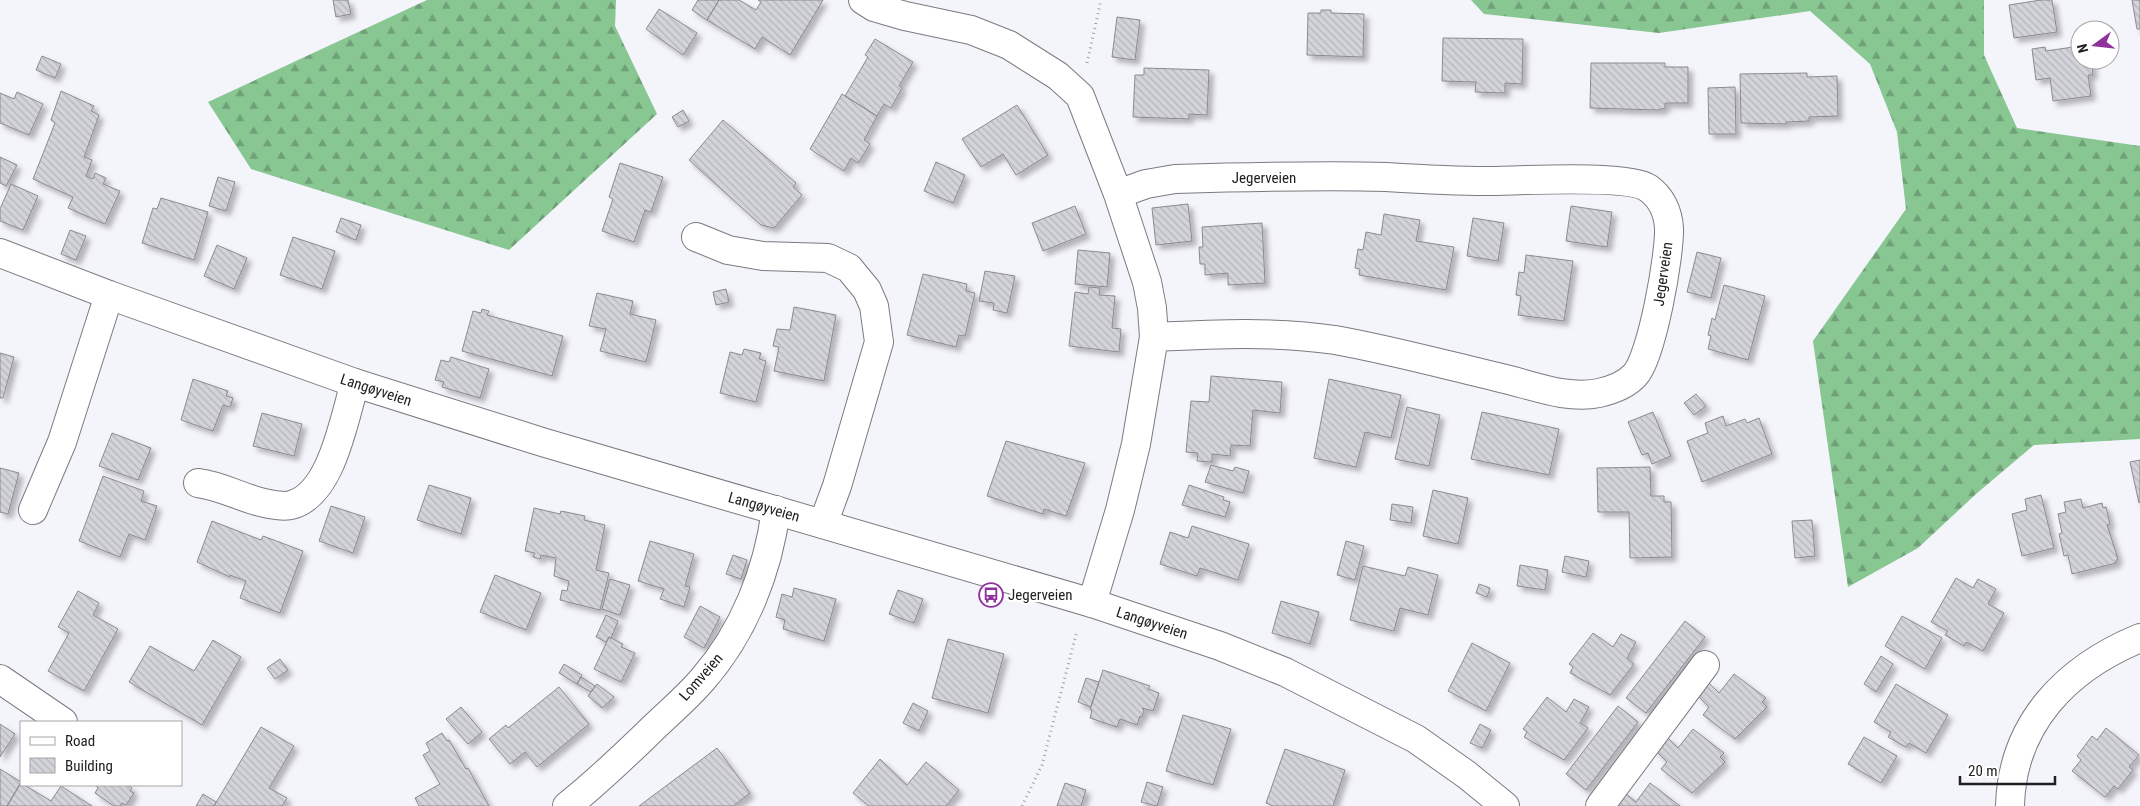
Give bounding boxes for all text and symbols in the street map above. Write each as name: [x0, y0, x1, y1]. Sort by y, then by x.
north arrow: [2070, 20, 2120, 70]
text: N: [2074, 42, 2091, 55]
street label: Jegerveien: [1232, 169, 1296, 187]
street label: Jegerveien: [1650, 241, 1676, 307]
street label: Langøyveien: [338, 370, 414, 410]
street label: Langøyveien: [726, 488, 802, 526]
bus stop icon: Jegerveien: [978, 582, 1004, 608]
place label: Jegerveien: [1008, 586, 1073, 604]
street label: Langøyveien: [1114, 603, 1190, 643]
street label: Lomveien: [675, 650, 727, 704]
legend: [20, 721, 182, 786]
text: Road: [65, 732, 95, 750]
scale bar: [1960, 754, 2055, 786]
text: Building: [65, 757, 113, 775]
text: 20 m: [1968, 762, 1998, 780]

